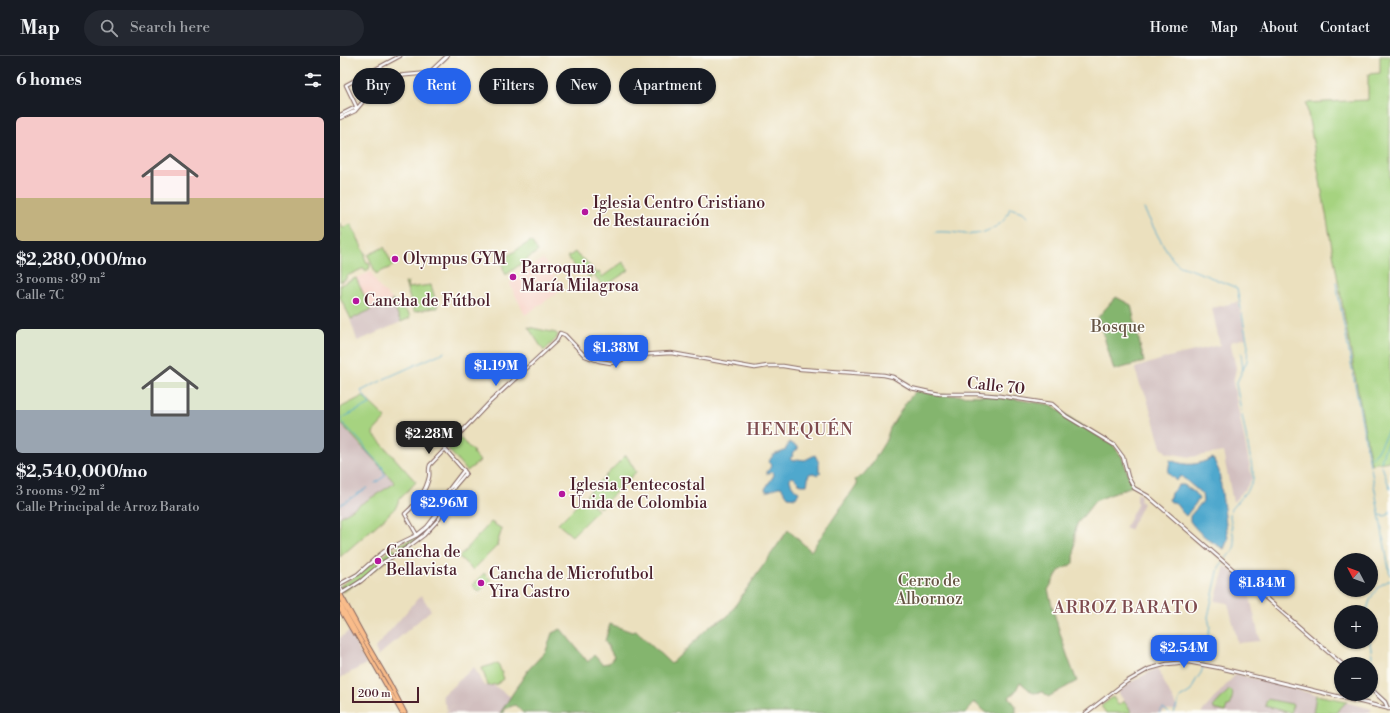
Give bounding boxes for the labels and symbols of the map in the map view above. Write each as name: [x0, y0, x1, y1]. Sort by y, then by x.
place label: Iglesia Centro Cristiano de Restauración: [593, 193, 765, 231]
marker: Iglesia Centro Cristiano de Restauración: [580, 207, 590, 217]
place label: Olympus GYM: [403, 249, 507, 269]
marker: Olympus GYM: [390, 254, 400, 264]
place label: Parroquia María Milagrosa: [521, 258, 640, 296]
marker: Parroquia María Milagrosa: [508, 272, 518, 282]
place label: Cancha de Fútbol: [364, 291, 490, 311]
marker: Cancha de Fútbol: [351, 296, 361, 306]
park label: Bosque: [1090, 317, 1145, 337]
pin: $1.38M: [583, 335, 649, 369]
pin: $1.19M: [463, 353, 529, 387]
street label: Calle 70: [966, 373, 1026, 399]
district label: HENEQUÉN: [746, 418, 854, 441]
pin: $2.28M: [396, 421, 462, 455]
place label: Iglesia Pentecostal Unida de Colombia: [570, 475, 708, 513]
marker: Iglesia Pentecostal Unida de Colombia: [557, 489, 567, 499]
pin: $2.96M: [411, 490, 477, 524]
place label: Cancha de Bellavista: [385, 542, 461, 580]
north arrow: [1334, 553, 1378, 597]
marker: Cancha de Bellavista: [373, 556, 383, 566]
place label: Cancha de Microfutbol Yira Castro: [488, 564, 654, 602]
pin: $1.84M: [1229, 570, 1295, 604]
park label: Cerro de Albornoz: [894, 571, 963, 609]
marker: Cancha de Microfutbol Yira Castro: [476, 578, 486, 588]
district label: ARROZ BARATO: [1052, 597, 1199, 619]
pin: $2.54M: [1151, 635, 1217, 669]
scale bar: [352, 685, 419, 704]

